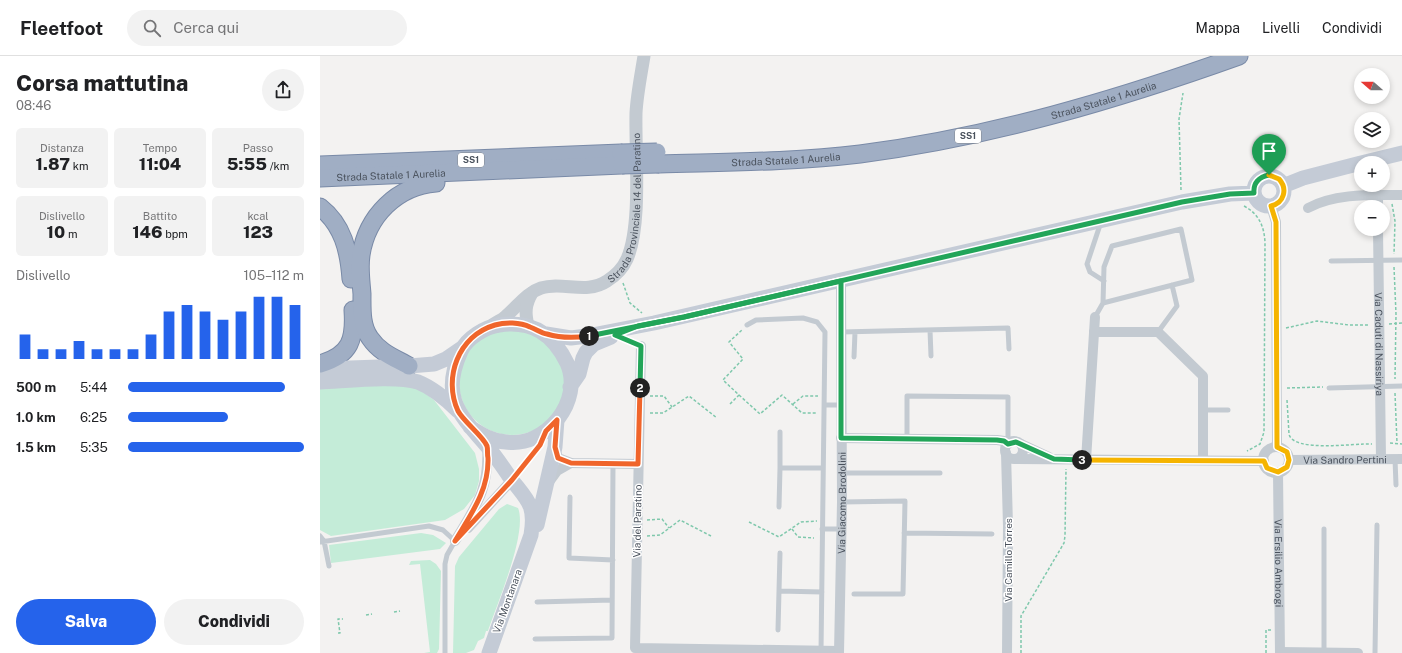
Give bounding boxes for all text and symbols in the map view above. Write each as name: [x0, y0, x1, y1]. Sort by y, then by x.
search box: [127, 10, 407, 46]
text: Fleetfoot: [20, 17, 103, 39]
icon: search: [141, 17, 163, 39]
text: Cerca qui: [173, 19, 239, 36]
text: Mappa: [1196, 20, 1240, 36]
text: Livelli: [1262, 20, 1300, 36]
text: Condividi: [1322, 20, 1382, 36]
north arrow: [1354, 68, 1390, 104]
map controls: [1354, 68, 1390, 236]
button: share: [262, 69, 304, 111]
text: Corsa mattutina: [16, 70, 188, 96]
street label: Strada Statale 1 Aurelia: [1049, 79, 1158, 121]
text: 08:46: [16, 98, 51, 113]
button: layers: [1354, 112, 1390, 148]
road number: SS1: [955, 129, 981, 143]
street label: Strada Provinciale 14 del Paratino: [605, 132, 643, 285]
pin: [1252, 134, 1286, 175]
icon: arrive: [1258, 140, 1280, 162]
text: Distanza: [40, 142, 84, 154]
text: Tempo: [143, 142, 177, 154]
text: Passo: [243, 142, 273, 154]
street label: Strada Statale 1 Aurelia: [731, 150, 841, 168]
road number: SS1: [458, 153, 484, 167]
text: 1.87: [36, 154, 70, 174]
text: 11:04: [139, 154, 181, 174]
text: 5:55: [227, 154, 267, 174]
button: +: [1354, 156, 1390, 192]
text: km: [70, 160, 88, 172]
text: /km: [267, 160, 289, 172]
street label: Strada Statale 1 Aurelia: [336, 167, 446, 183]
button: −: [1354, 200, 1390, 236]
text: Dislivello: [39, 210, 85, 222]
text: Battito: [143, 210, 177, 222]
text: kcal: [247, 210, 269, 222]
text: 10: [47, 222, 65, 242]
text: 146: [132, 222, 163, 242]
text: 123: [243, 222, 273, 242]
text: m: [65, 228, 77, 240]
text: bpm: [163, 228, 188, 240]
text: Dislivello: [16, 268, 70, 283]
text: 105–112 m: [243, 268, 304, 283]
street label: Via Caduti di Nassiriya: [1373, 292, 1386, 396]
pin: 1: [579, 326, 599, 346]
text: 1: [587, 330, 591, 342]
pin: 2: [630, 378, 650, 398]
text: 500 m: [16, 380, 56, 395]
text: 5:44: [80, 380, 108, 395]
text: 2: [637, 382, 644, 394]
text: 1.0 km: [16, 410, 56, 425]
text: 6:25: [80, 410, 107, 425]
text: 1.5 km: [16, 440, 56, 455]
text: 5:35: [80, 440, 108, 455]
pin: 3: [1072, 450, 1092, 470]
street label: Via Giacomo Brodolini: [835, 452, 848, 554]
street label: Via Sandro Pertini: [1303, 453, 1387, 466]
text: 3: [1078, 454, 1086, 466]
street label: Via del Paratino: [630, 484, 644, 558]
street label: Via Camillo Torres: [1002, 518, 1014, 602]
street label: Via Ersilio Ambrogi: [1273, 519, 1285, 607]
street label: Via Montanara: [490, 567, 524, 635]
button: Salva: [16, 599, 156, 645]
button: Condividi: [164, 599, 304, 645]

